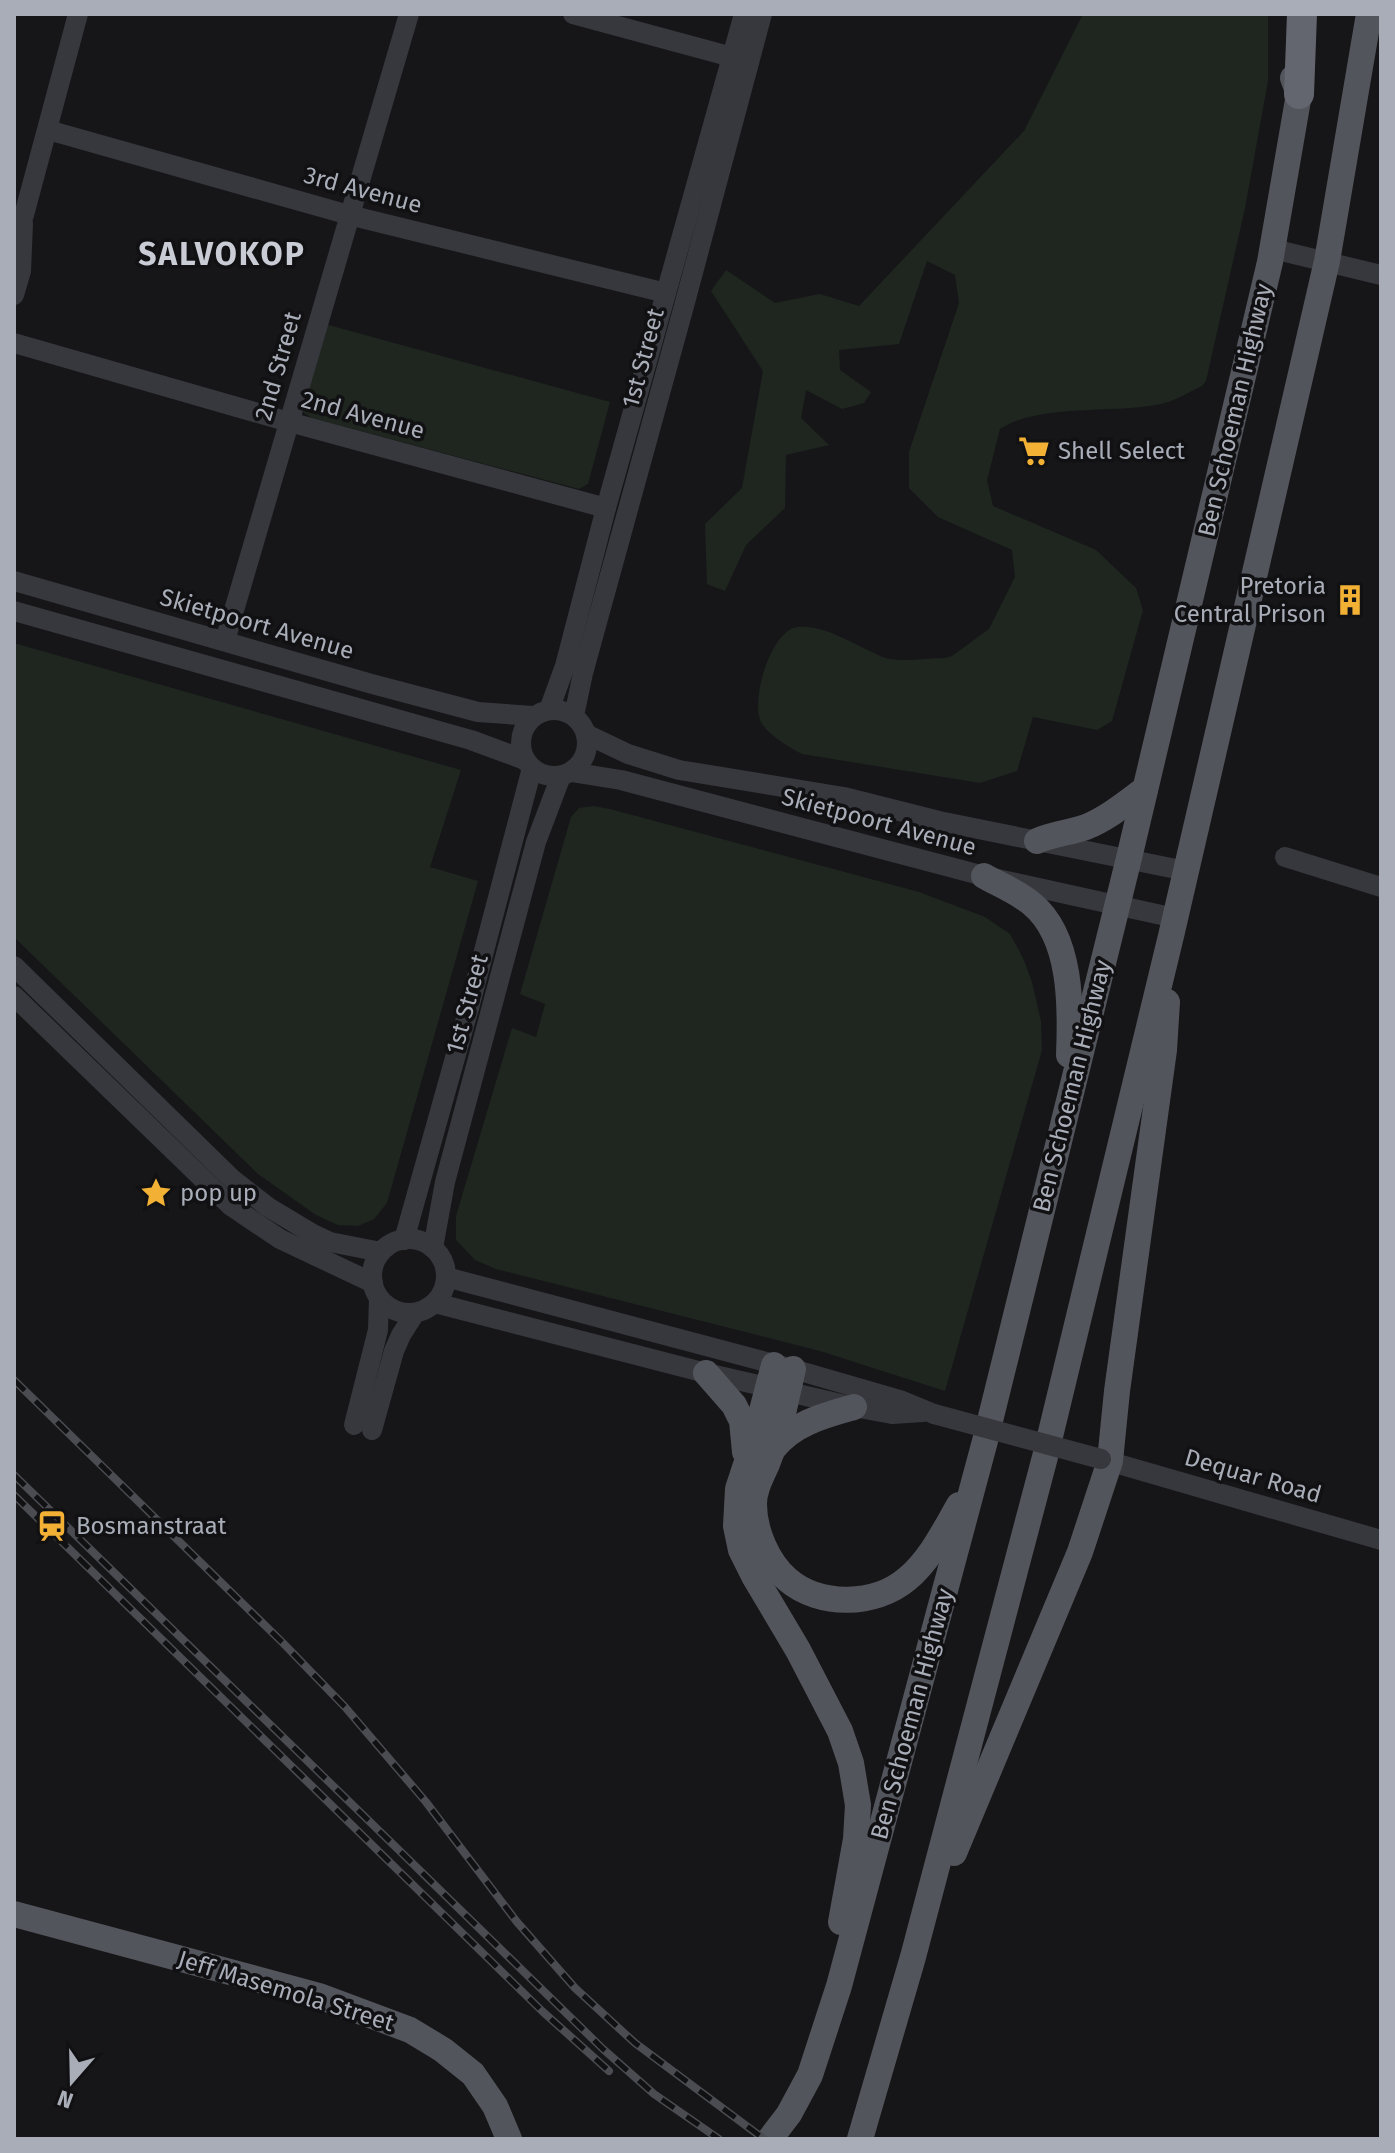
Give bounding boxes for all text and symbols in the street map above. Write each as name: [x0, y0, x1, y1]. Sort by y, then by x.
street label: 3rd Avenue: [301, 161, 425, 219]
district label: SALVOKOP: [138, 235, 306, 273]
street label: Ben Schoeman Highway: [1192, 281, 1278, 539]
street label: 1st Street: [616, 305, 670, 411]
street label: 2nd Street: [249, 308, 307, 424]
street label: 2nd Avenue: [298, 385, 428, 445]
supermarket icon: Shell Select: [1017, 434, 1051, 468]
place label: Shell Select: [1058, 437, 1185, 465]
place label: Pretoria Central Prison: [1174, 572, 1326, 628]
street label: Skietpoort Avenue: [157, 583, 357, 665]
building icon: Pretoria Central Prison: [1333, 583, 1367, 617]
street label: Skietpoort Avenue: [779, 783, 979, 861]
street label: 1st Street: [440, 951, 494, 1057]
street label: Ben Schoeman Highway: [1027, 957, 1117, 1215]
place icon: pop up: [139, 1176, 173, 1210]
place label: pop up: [180, 1179, 257, 1207]
street label: Dequar Road: [1181, 1443, 1325, 1509]
station icon: Bosmanstraat: [35, 1509, 69, 1543]
place label: Bosmanstraat: [76, 1512, 227, 1540]
street label: Ben Schoeman Highway: [865, 1585, 959, 1843]
street label: Jeff Masemola Street: [174, 1945, 398, 2037]
north arrow: [32, 2041, 112, 2121]
text: N: [54, 2084, 77, 2115]

